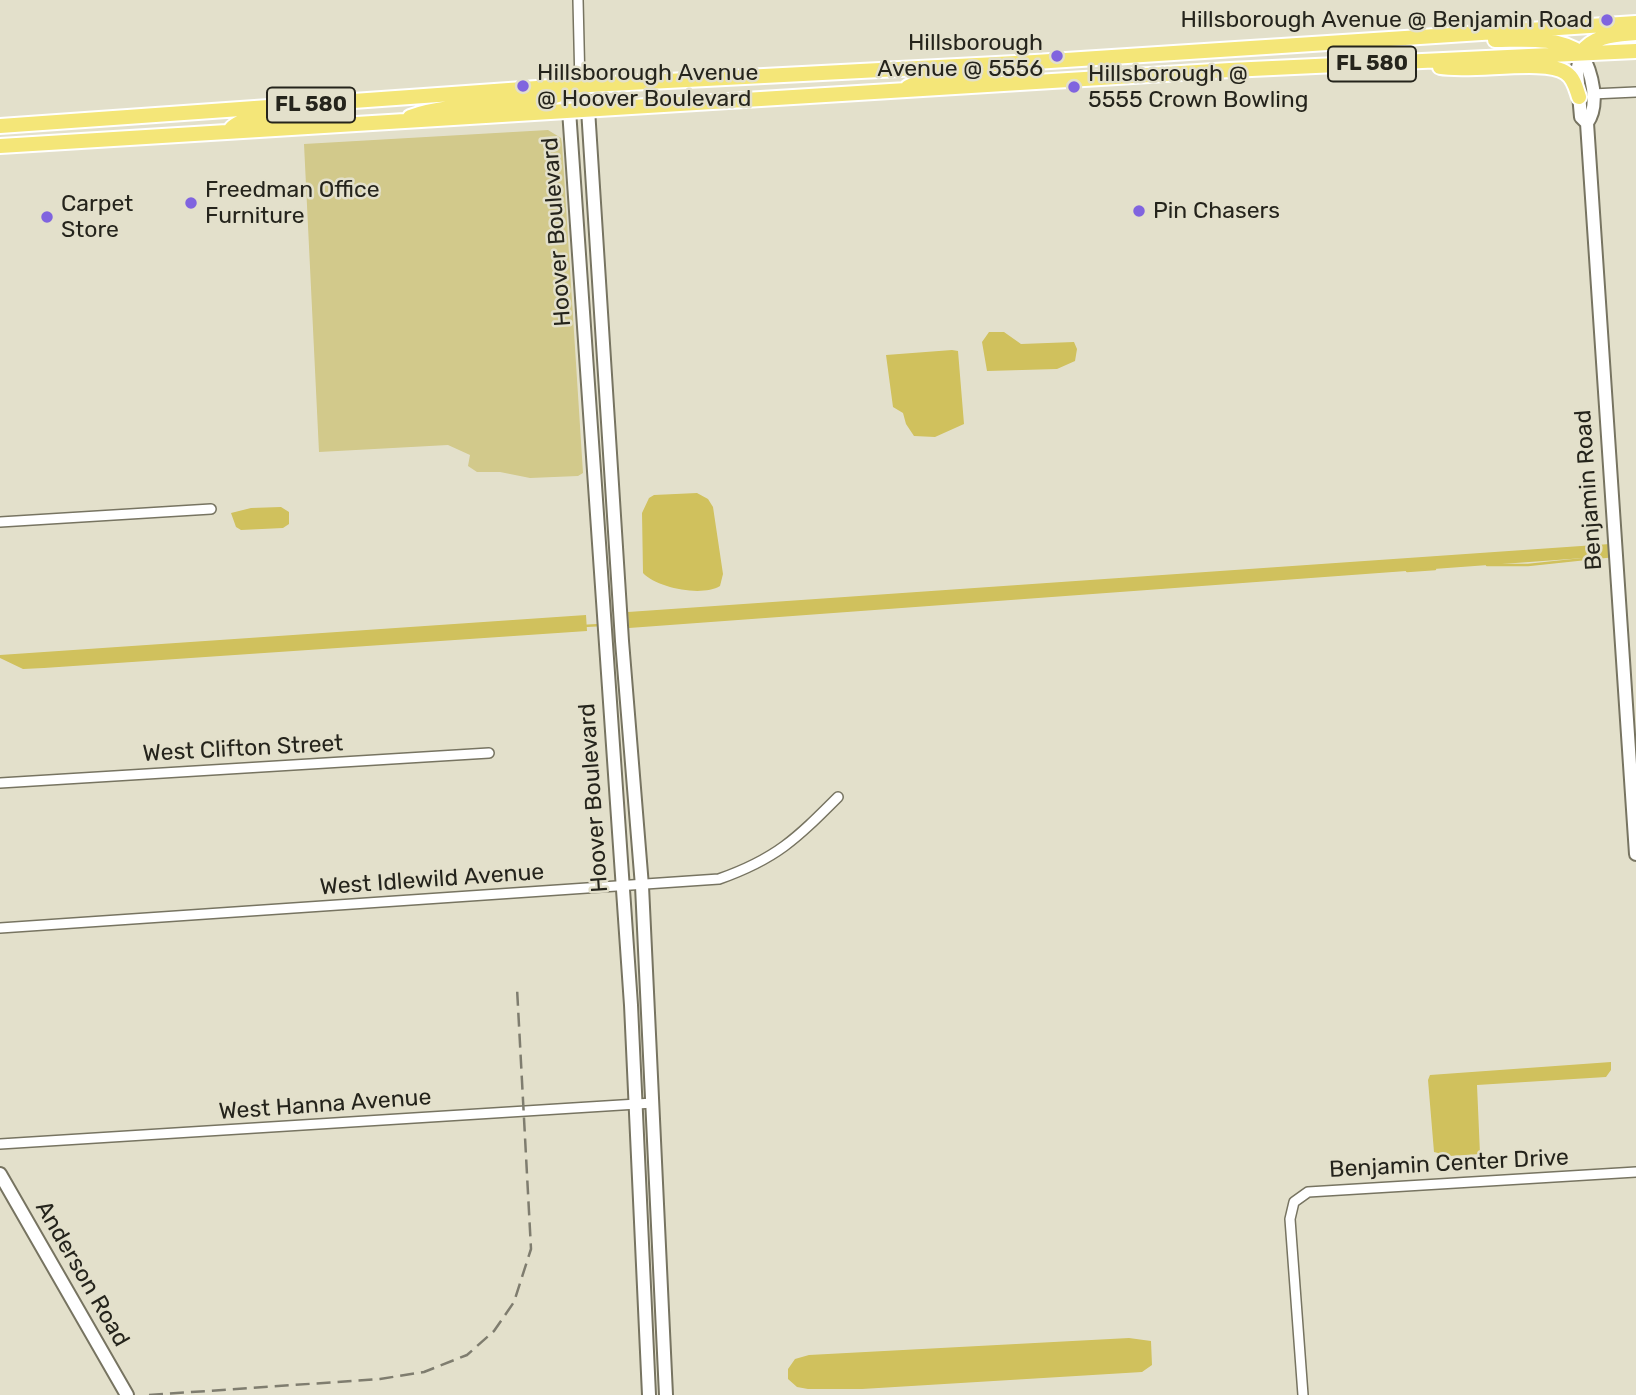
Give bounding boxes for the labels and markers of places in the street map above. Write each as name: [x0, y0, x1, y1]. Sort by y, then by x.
place label: Hillsborough Avenue @ Benjamin Road: [1181, 6, 1593, 34]
marker: Hillsborough Avenue @ Benjamin Road: [1599, 12, 1615, 28]
place label: Hillsborough Avenue @ 5556: [877, 29, 1043, 83]
marker: Hillsborough Avenue @ 5556: [1049, 48, 1065, 64]
place label: Hillsborough Avenue @ Hoover Boulevard: [537, 59, 758, 113]
place label: Hillsborough @ 5555 Crown Bowling: [1088, 60, 1309, 114]
marker: Hillsborough Avenue @ Hoover Boulevard: [515, 78, 531, 94]
marker: Hillsborough @ 5555 Crown Bowling: [1066, 79, 1082, 95]
place label: Freedman Office Furniture: [205, 176, 380, 230]
place label: Carpet Store: [61, 190, 133, 244]
marker: Freedman Office Furniture: [183, 195, 199, 211]
place label: Pin Chasers: [1153, 197, 1280, 225]
marker: Pin Chasers: [1131, 203, 1147, 219]
marker: Carpet Store: [39, 209, 55, 225]

